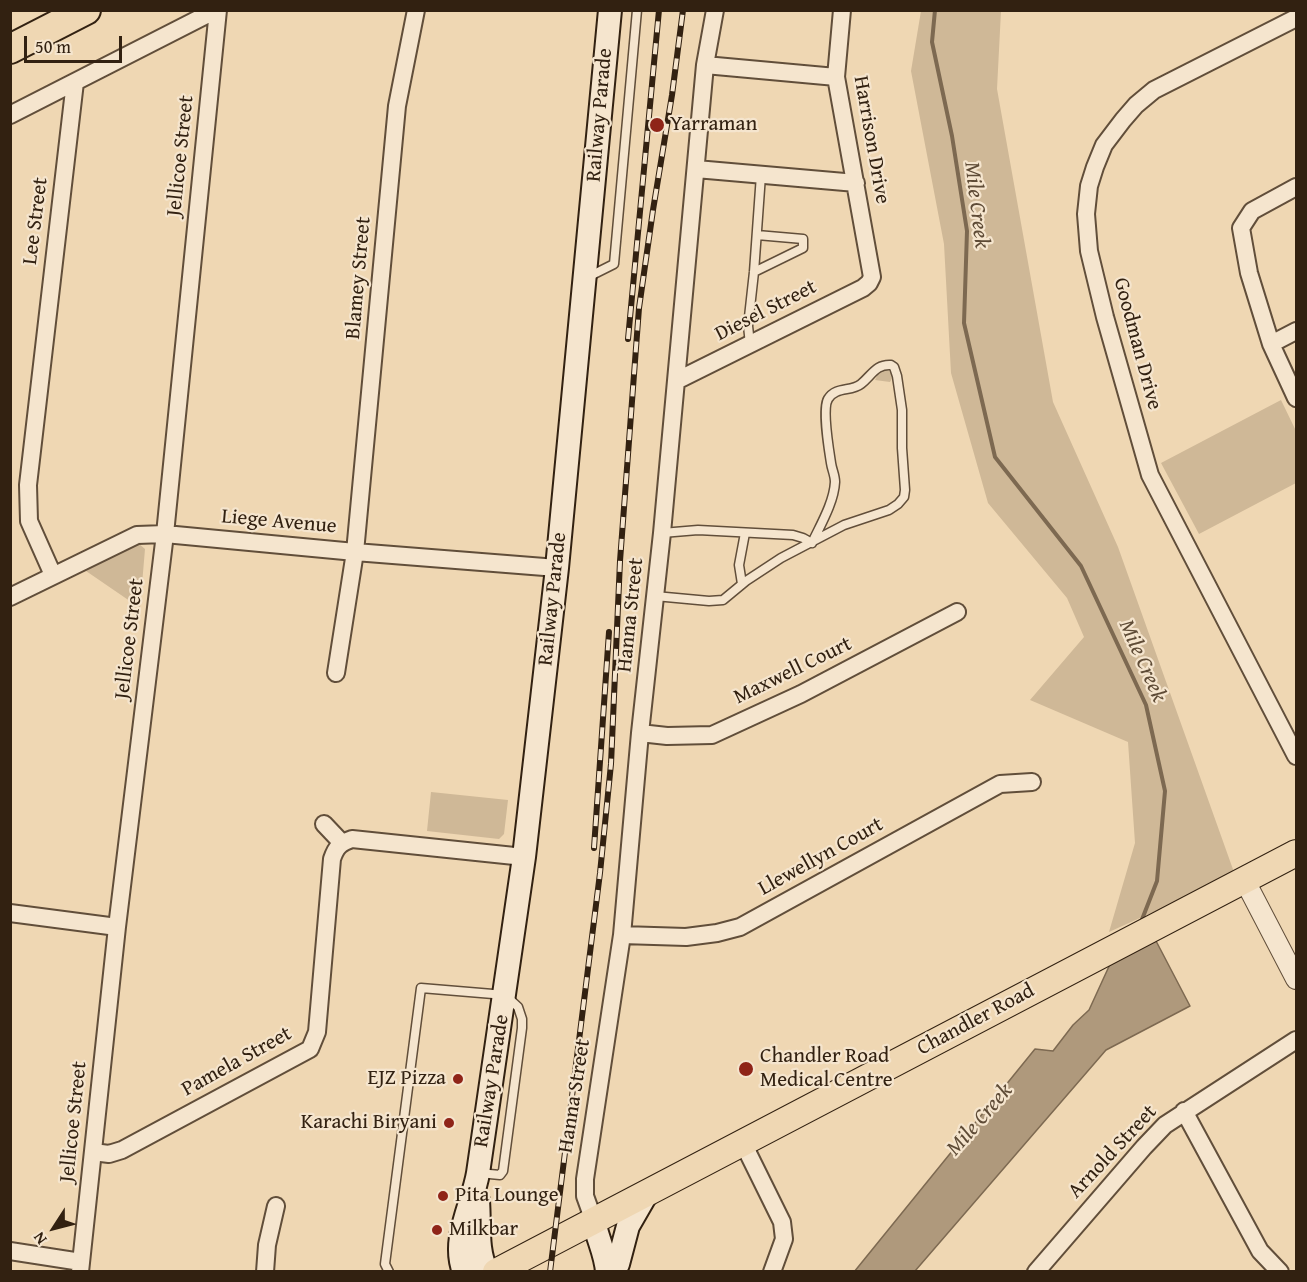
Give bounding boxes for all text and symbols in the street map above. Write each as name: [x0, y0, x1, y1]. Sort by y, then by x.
scale bar: [27, 24, 124, 62]
text: 50 m: [35, 33, 71, 60]
street label: Railway Parade: [582, 47, 618, 183]
street label: Harrison Drive: [847, 74, 895, 206]
street label: Jellicoe Street: [162, 94, 200, 218]
place label: Yarraman: [670, 112, 757, 138]
marker: Yarraman: [648, 116, 666, 134]
water label: Mile Creek: [958, 160, 994, 250]
street label: Lee Street: [18, 176, 54, 266]
street label: Blamey Street: [341, 216, 377, 340]
street label: Diesel Street: [711, 275, 821, 347]
street label: Goodman Drive: [1107, 275, 1167, 413]
street label: Liege Avenue: [220, 504, 338, 540]
street label: Railway Parade: [533, 531, 573, 667]
street label: Hanna Street: [612, 556, 650, 674]
street label: Jellicoe Street: [110, 577, 150, 701]
water label: Mile Creek: [1112, 616, 1172, 706]
street label: Maxwell Court: [730, 632, 856, 710]
street label: Llewellyn Court: [754, 812, 888, 902]
street label: Chandler Road: [913, 979, 1039, 1061]
street label: Railway Parade: [469, 1013, 515, 1149]
street label: Pamela Street: [178, 1021, 296, 1103]
street label: Hanna Street: [554, 1037, 596, 1155]
place label: Chandler Road Medical Centre: [760, 1044, 893, 1094]
street label: Jellicoe Street: [55, 1060, 93, 1184]
marker: Chandler Road Medical Centre: [737, 1060, 755, 1078]
place label: EJZ Pizza: [368, 1066, 446, 1092]
marker: EJZ Pizza: [451, 1072, 465, 1086]
water label: Mile Creek: [941, 1078, 1019, 1162]
street label: Arnold Street: [1063, 1100, 1163, 1204]
place label: Karachi Biryani: [301, 1110, 437, 1136]
marker: Karachi Biryani: [442, 1116, 456, 1130]
place label: Pita Lounge: [455, 1183, 559, 1209]
marker: Pita Lounge: [436, 1189, 450, 1203]
north arrow: [24, 1198, 84, 1258]
place label: Milkbar: [449, 1217, 518, 1243]
marker: Milkbar: [430, 1223, 444, 1237]
text: N: [27, 1227, 52, 1250]

